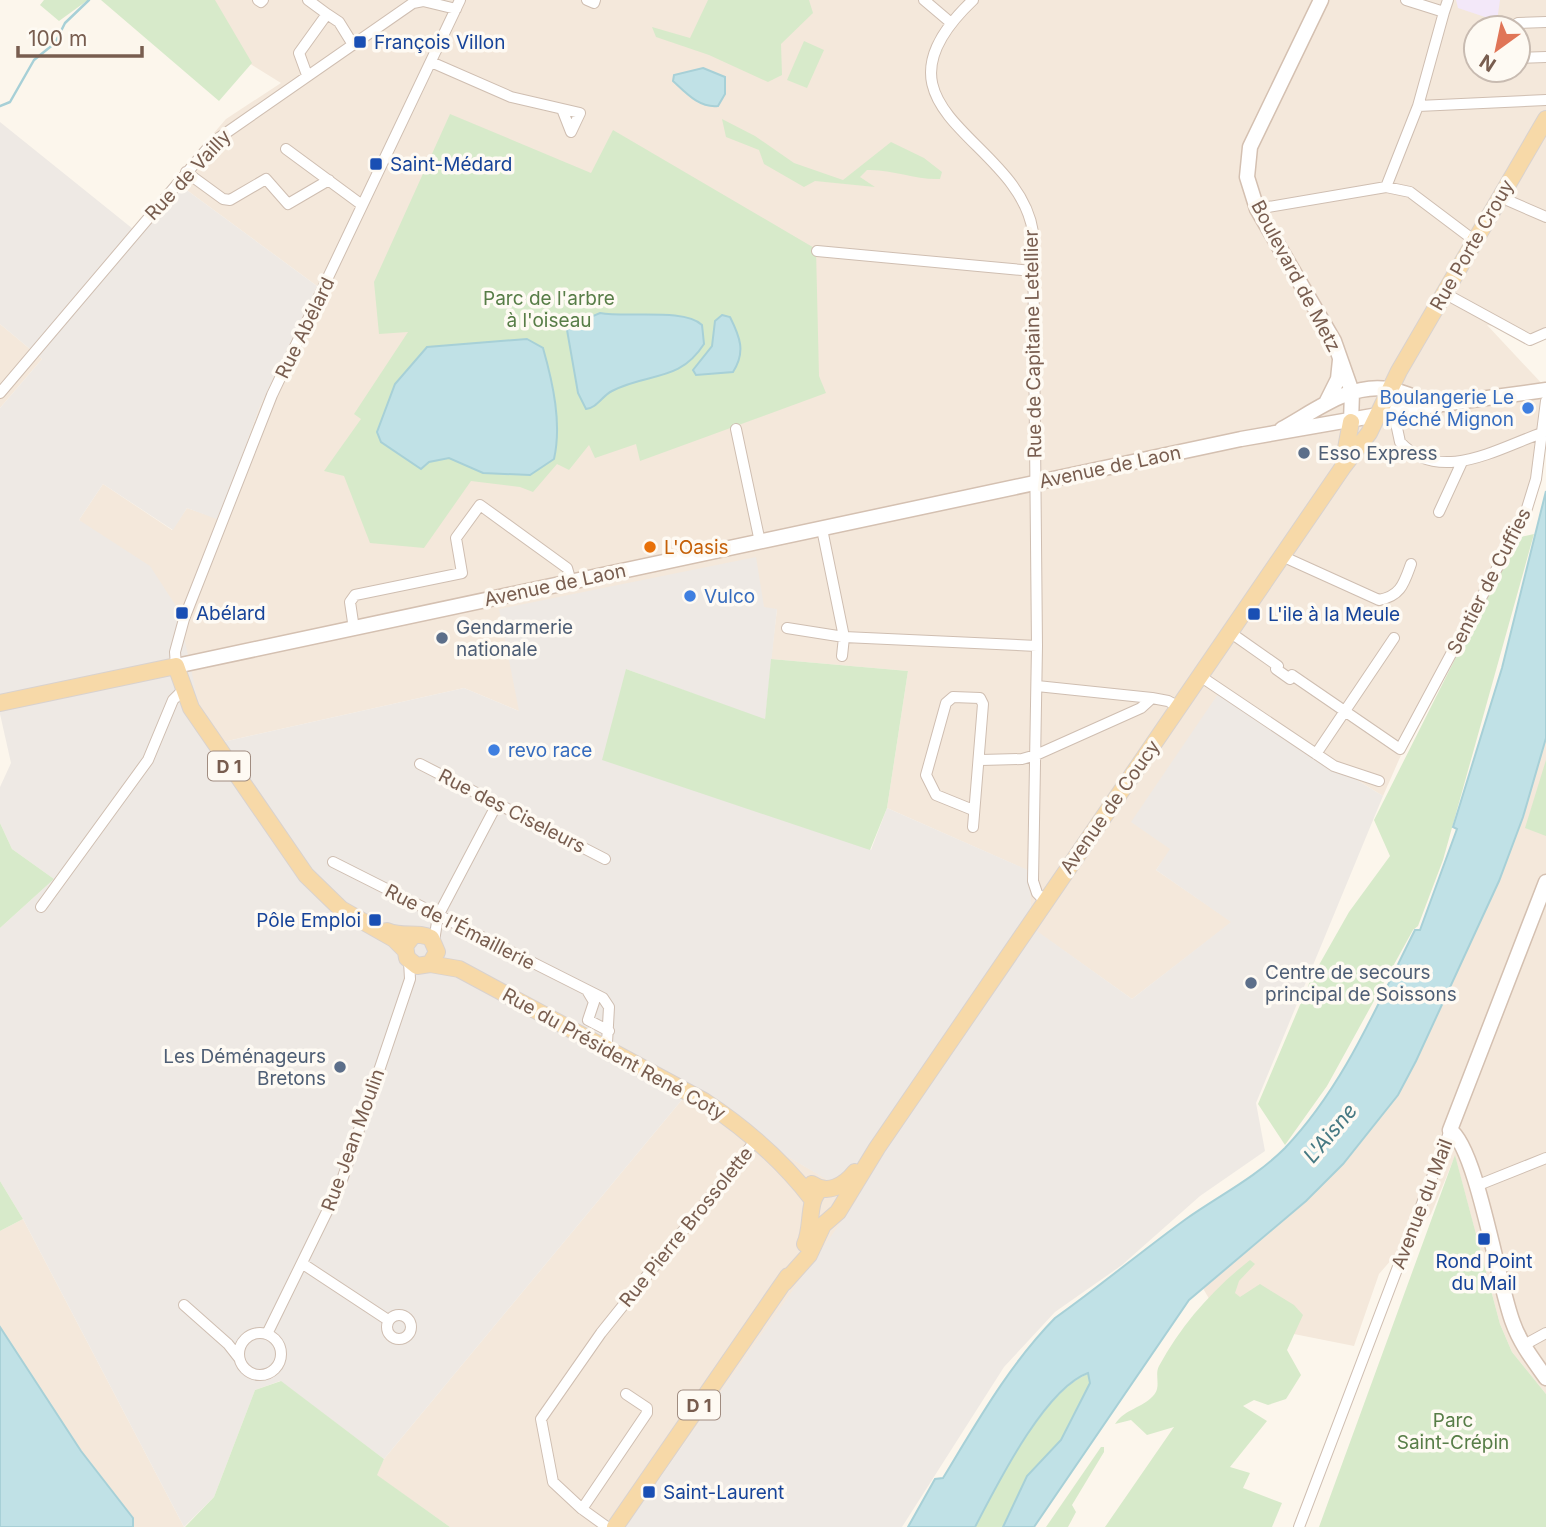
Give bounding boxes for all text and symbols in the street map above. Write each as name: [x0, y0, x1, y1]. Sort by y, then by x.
scale bar: [18, 14, 142, 58]
north arrow: [1462, 14, 1532, 84]
text: 100 m: [28, 26, 87, 51]
place label: François Villon: [374, 31, 505, 54]
marker: François Villon: [352, 34, 368, 50]
text: N: [1476, 49, 1500, 76]
street label: Rue de Vailly: [140, 125, 236, 225]
place label: Saint-Médard: [390, 153, 512, 176]
marker: Saint-Médard: [368, 156, 384, 172]
street label: Rue Porte Crouy: [1425, 175, 1519, 315]
street label: Boulevard de Metz: [1246, 196, 1346, 356]
street label: Rue de Capitaine Letellier: [1020, 229, 1046, 459]
street label: Rue Abélard: [271, 274, 339, 382]
park label: Parc de l'arbre à l'oiseau: [483, 287, 615, 332]
place label: Boulangerie Le Péché Mignon: [1379, 386, 1514, 431]
marker: Boulangerie Le Péché Mignon: [1520, 400, 1536, 416]
street label: Avenue de Laon: [1037, 441, 1183, 493]
place label: Esso Express: [1318, 442, 1438, 465]
marker: Esso Express: [1296, 445, 1312, 461]
street label: Sentier de Cuffies: [1442, 504, 1536, 658]
place label: L'Oasis: [664, 536, 729, 559]
marker: L'Oasis: [642, 539, 658, 555]
street label: Avenue de Laon: [482, 559, 628, 611]
place label: Vulco: [704, 585, 755, 608]
marker: Vulco: [682, 588, 698, 604]
place label: Abélard: [196, 602, 266, 625]
place label: L'ile à la Meule: [1268, 603, 1400, 626]
marker: Abélard: [174, 605, 190, 621]
marker: L'ile à la Meule: [1246, 606, 1262, 622]
place label: Gendarmerie nationale: [456, 616, 573, 661]
marker: Gendarmerie nationale: [434, 630, 450, 646]
street label: Avenue de Coucy: [1055, 736, 1165, 878]
place label: revo race: [508, 739, 592, 762]
marker: revo race: [486, 742, 502, 758]
road number: D 1: [208, 752, 250, 780]
street label: Rue des Ciseleurs: [435, 764, 589, 858]
street label: Rue de l'Émaillerie: [381, 878, 539, 975]
place label: Pôle Emploi: [256, 909, 361, 932]
marker: Pôle Emploi: [367, 912, 383, 928]
place label: Centre de secours principal de Soissons: [1265, 961, 1457, 1006]
marker: Centre de secours principal de Soissons: [1243, 975, 1259, 991]
street label: Rue du Président René Coty: [498, 983, 730, 1125]
place label: Les Déménageurs Bretons: [163, 1045, 326, 1090]
marker: Les Déménageurs Bretons: [332, 1059, 348, 1075]
street label: Rue Jean Moulin: [317, 1066, 389, 1214]
water label: L'Aisne: [1298, 1098, 1362, 1168]
street label: Avenue du Mail: [1387, 1136, 1457, 1272]
street label: Rue Pierre Brossolette: [614, 1142, 758, 1312]
marker: Rond Point du Mail: [1476, 1231, 1492, 1247]
place label: Rond Point du Mail: [1435, 1250, 1533, 1295]
road number: D 1: [678, 1390, 720, 1420]
park label: Parc Saint-Crépin: [1397, 1409, 1509, 1454]
place label: Saint-Laurent: [663, 1481, 784, 1504]
marker: Saint-Laurent: [641, 1484, 657, 1500]

